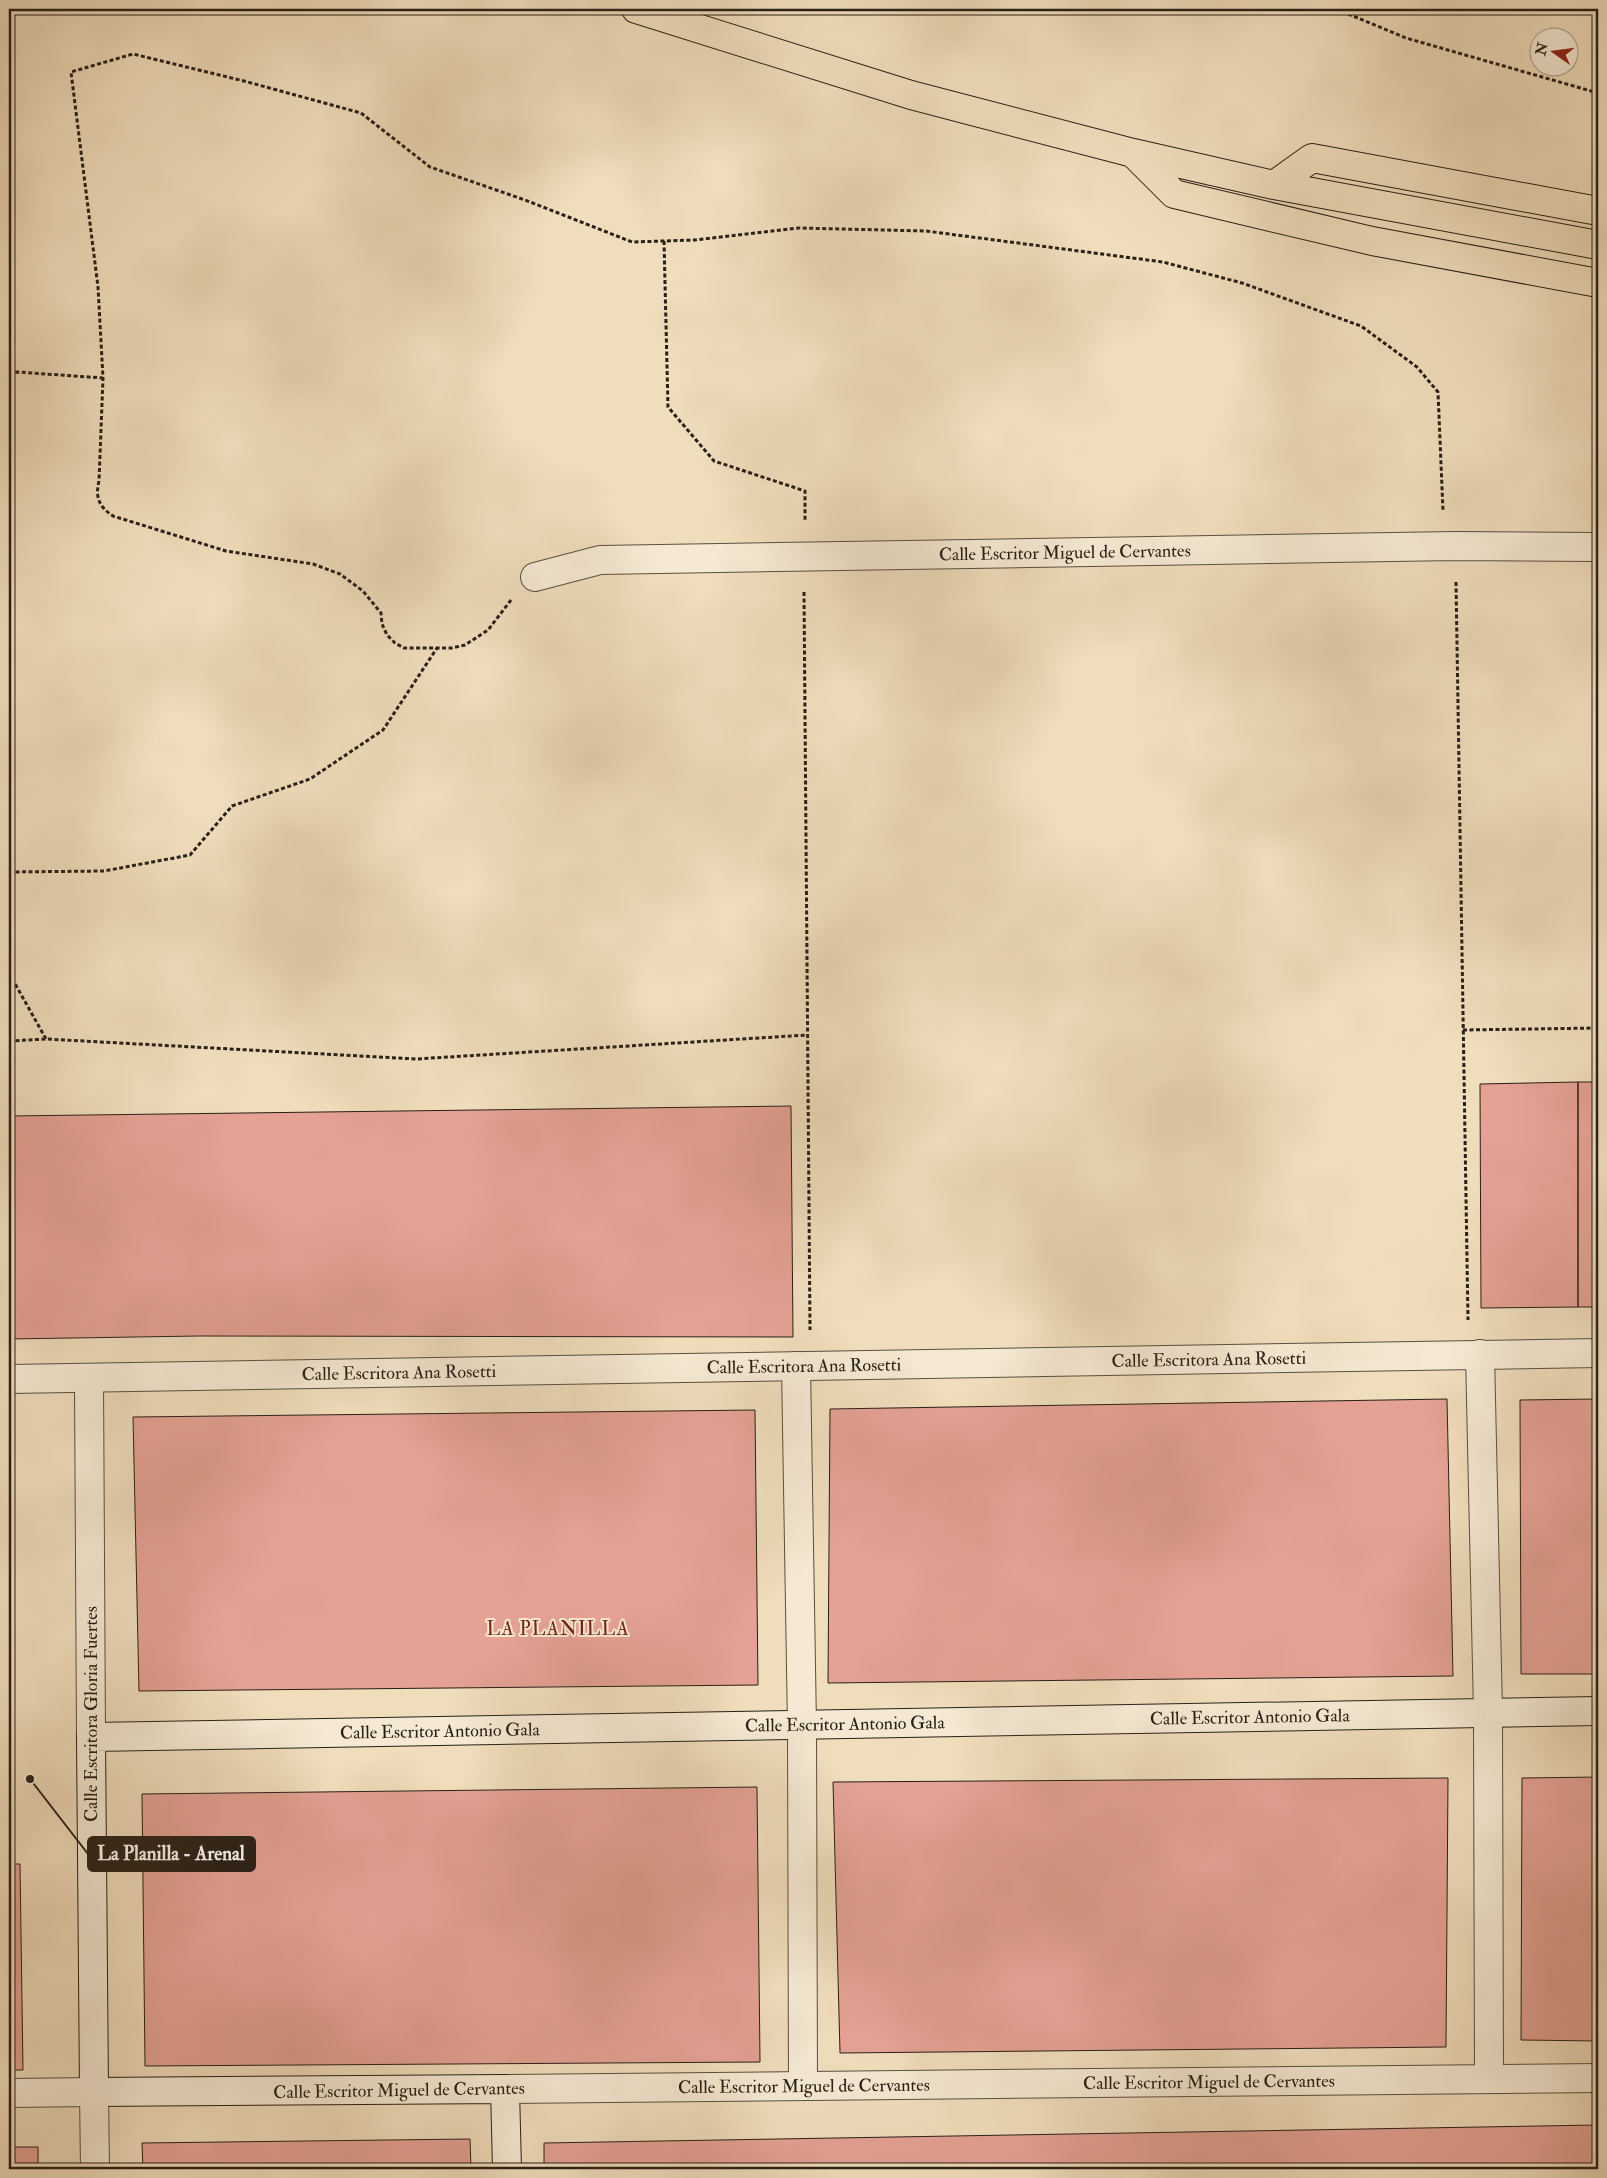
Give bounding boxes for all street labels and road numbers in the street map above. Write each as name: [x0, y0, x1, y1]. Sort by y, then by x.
street label: Calle Escritor Miguel de Cervantes: [939, 539, 1191, 566]
street label: Calle Escritora Ana Rosetti: [1111, 1347, 1307, 1373]
street label: Calle Escritora Ana Rosetti: [706, 1353, 902, 1380]
street label: Calle Escritora Ana Rosetti: [301, 1360, 497, 1386]
street label: Calle Escritora Gloria Fuertes: [80, 1606, 103, 1822]
street label: Calle Escritor Antonio Gala: [1150, 1704, 1351, 1731]
street label: Calle Escritor Antonio Gala: [745, 1711, 946, 1738]
street label: Calle Escritor Antonio Gala: [340, 1718, 541, 1745]
street label: Calle Escritor Miguel de Cervantes: [1083, 2070, 1335, 2095]
street label: Calle Escritor Miguel de Cervantes: [678, 2074, 930, 2099]
street label: Calle Escritor Miguel de Cervantes: [273, 2077, 525, 2104]

